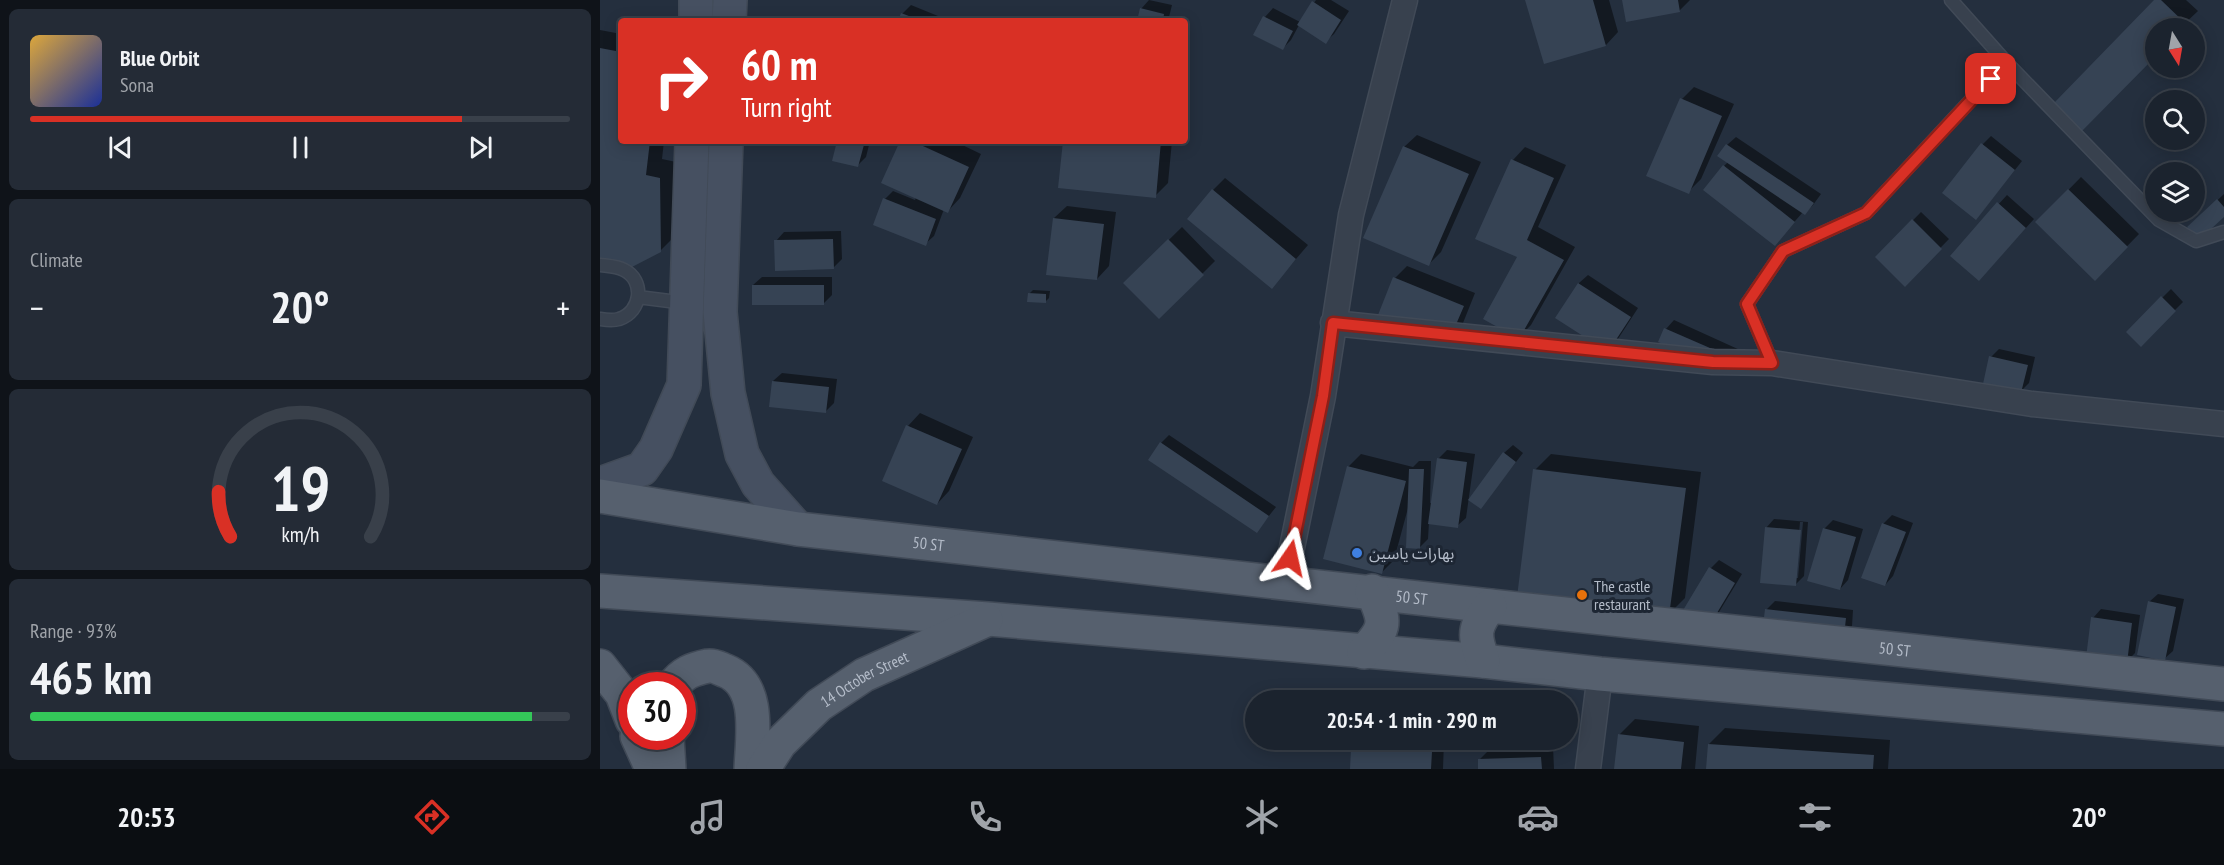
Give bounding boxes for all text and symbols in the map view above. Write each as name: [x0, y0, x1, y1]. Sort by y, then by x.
north arrow: [2145, 18, 2205, 78]
map controls: [2145, 18, 2205, 222]
text: 60 m: [741, 37, 818, 92]
icon: right: [642, 42, 720, 120]
text: Blue Orbit: [120, 44, 199, 72]
pin: [1965, 53, 2016, 104]
icon: arrive: [1974, 62, 2007, 95]
text: Sona: [120, 72, 154, 98]
text: Turn right: [741, 90, 832, 124]
button: search: [2145, 90, 2205, 150]
icon: previous: [104, 131, 137, 164]
icon: pause: [284, 131, 317, 164]
icon: next: [464, 131, 497, 164]
button: layers: [2145, 162, 2205, 222]
text: Climate: [30, 247, 83, 273]
text: 20°: [270, 277, 330, 335]
text: −: [30, 286, 44, 329]
text: +: [556, 286, 570, 329]
text: 19: [270, 447, 330, 528]
text: km/h: [281, 520, 319, 548]
position arrow: [1258, 526, 1322, 590]
street label: 50 ST: [912, 532, 945, 555]
place label: بهارات ياسين: [1369, 543, 1454, 563]
marker: بهارات ياسين: [1350, 546, 1364, 560]
place label: The castle restaurant: [1594, 576, 1651, 614]
street label: 50 ST: [1395, 586, 1428, 609]
marker: The castle restaurant: [1575, 588, 1589, 602]
text: Range · 93%: [30, 618, 117, 644]
street label: 50 ST: [1878, 637, 1912, 661]
street label: 14 October Street: [816, 646, 912, 711]
text: 465 km: [30, 648, 152, 706]
speed limit sign: 30: [618, 672, 696, 750]
text: 20:54 · 1 min · 290 m: [1326, 706, 1497, 734]
icon: directions: [411, 796, 453, 838]
icon: music: [687, 796, 729, 838]
icon: phone: [964, 796, 1006, 838]
icon: climate: [1241, 796, 1283, 838]
icon: car: [1517, 796, 1559, 838]
icon: filters: [1794, 796, 1836, 838]
text: 20:53: [117, 800, 176, 834]
text: 20°: [2071, 800, 2107, 834]

